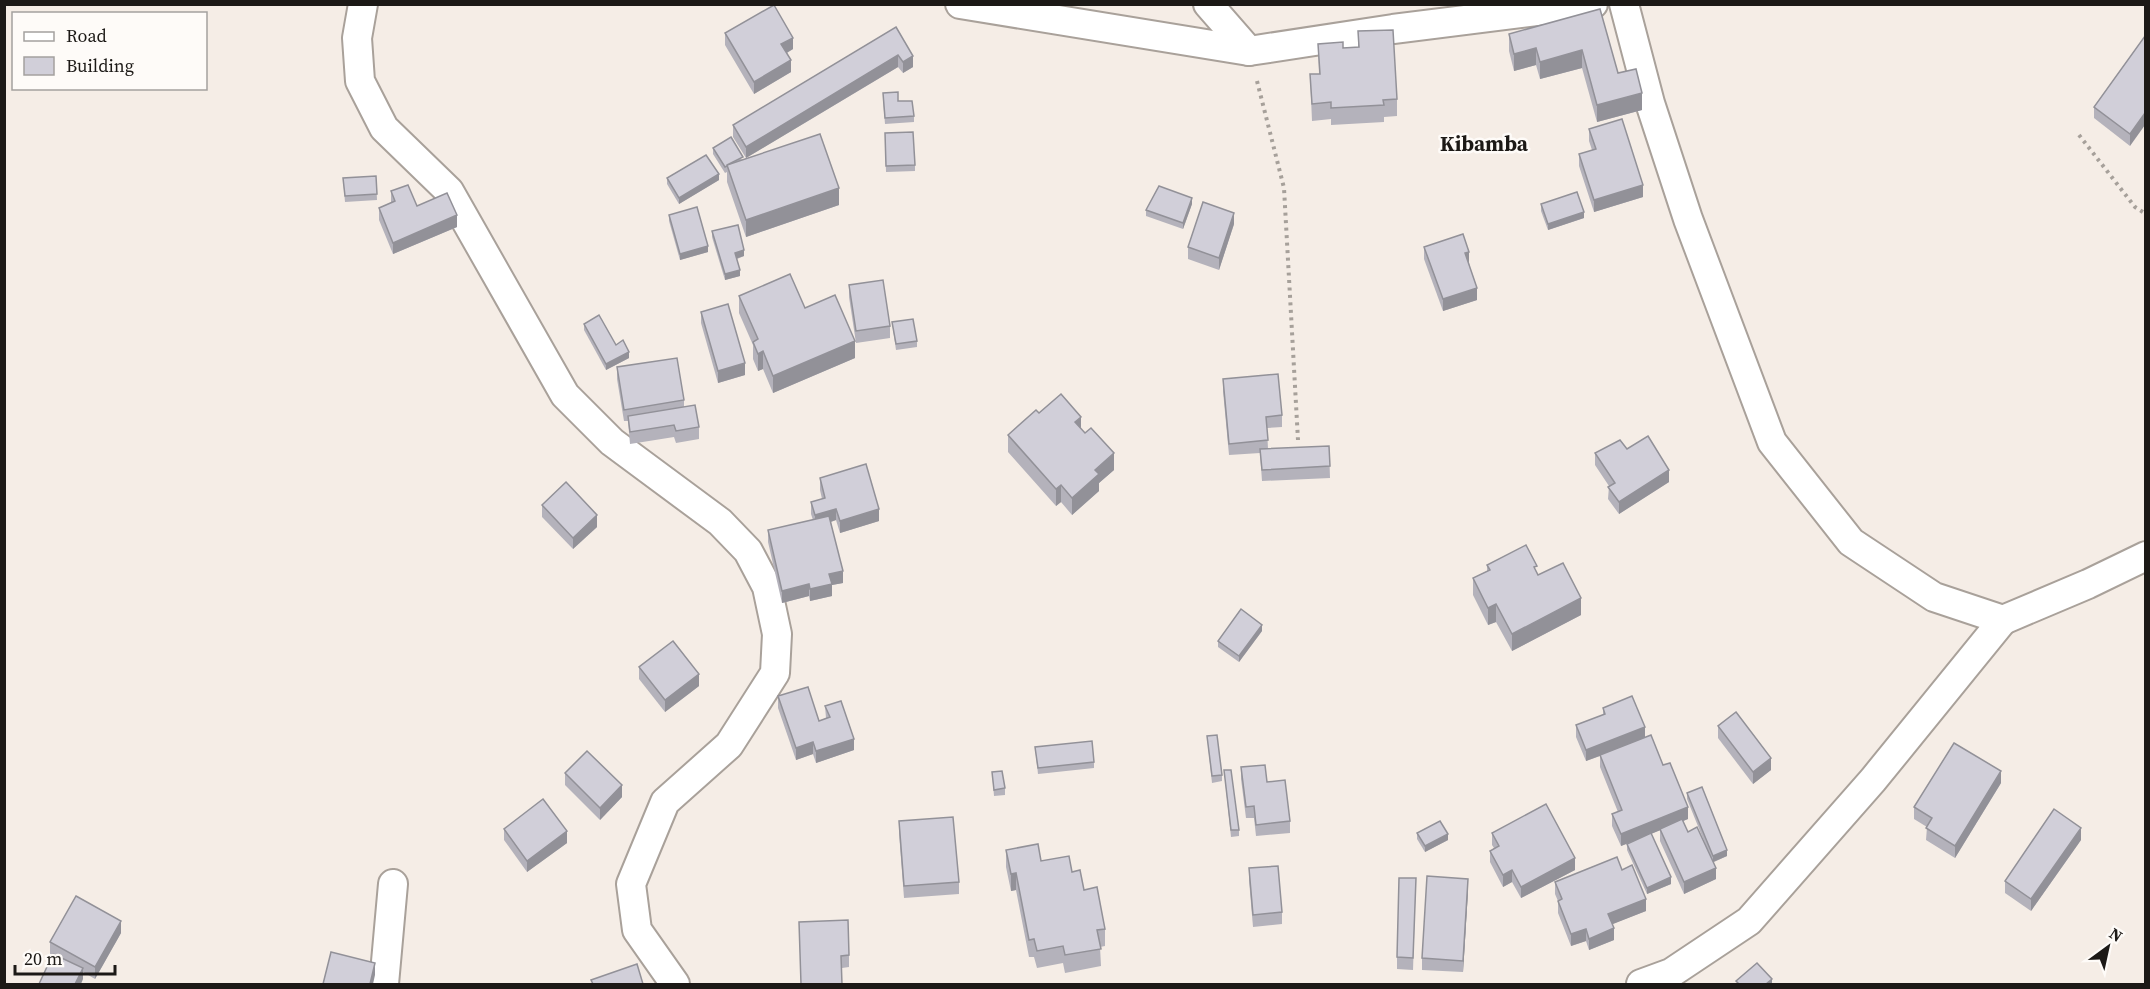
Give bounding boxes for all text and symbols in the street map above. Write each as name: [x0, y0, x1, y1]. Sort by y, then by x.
legend: [12, 12, 207, 90]
text: Road: [66, 23, 107, 48]
text: Building: [66, 53, 134, 78]
district label: Kibamba: [1440, 129, 1529, 158]
north arrow: [2078, 917, 2138, 977]
text: N: [2105, 922, 2127, 947]
scale bar: [15, 938, 116, 976]
text: 20 m: [24, 946, 62, 971]

